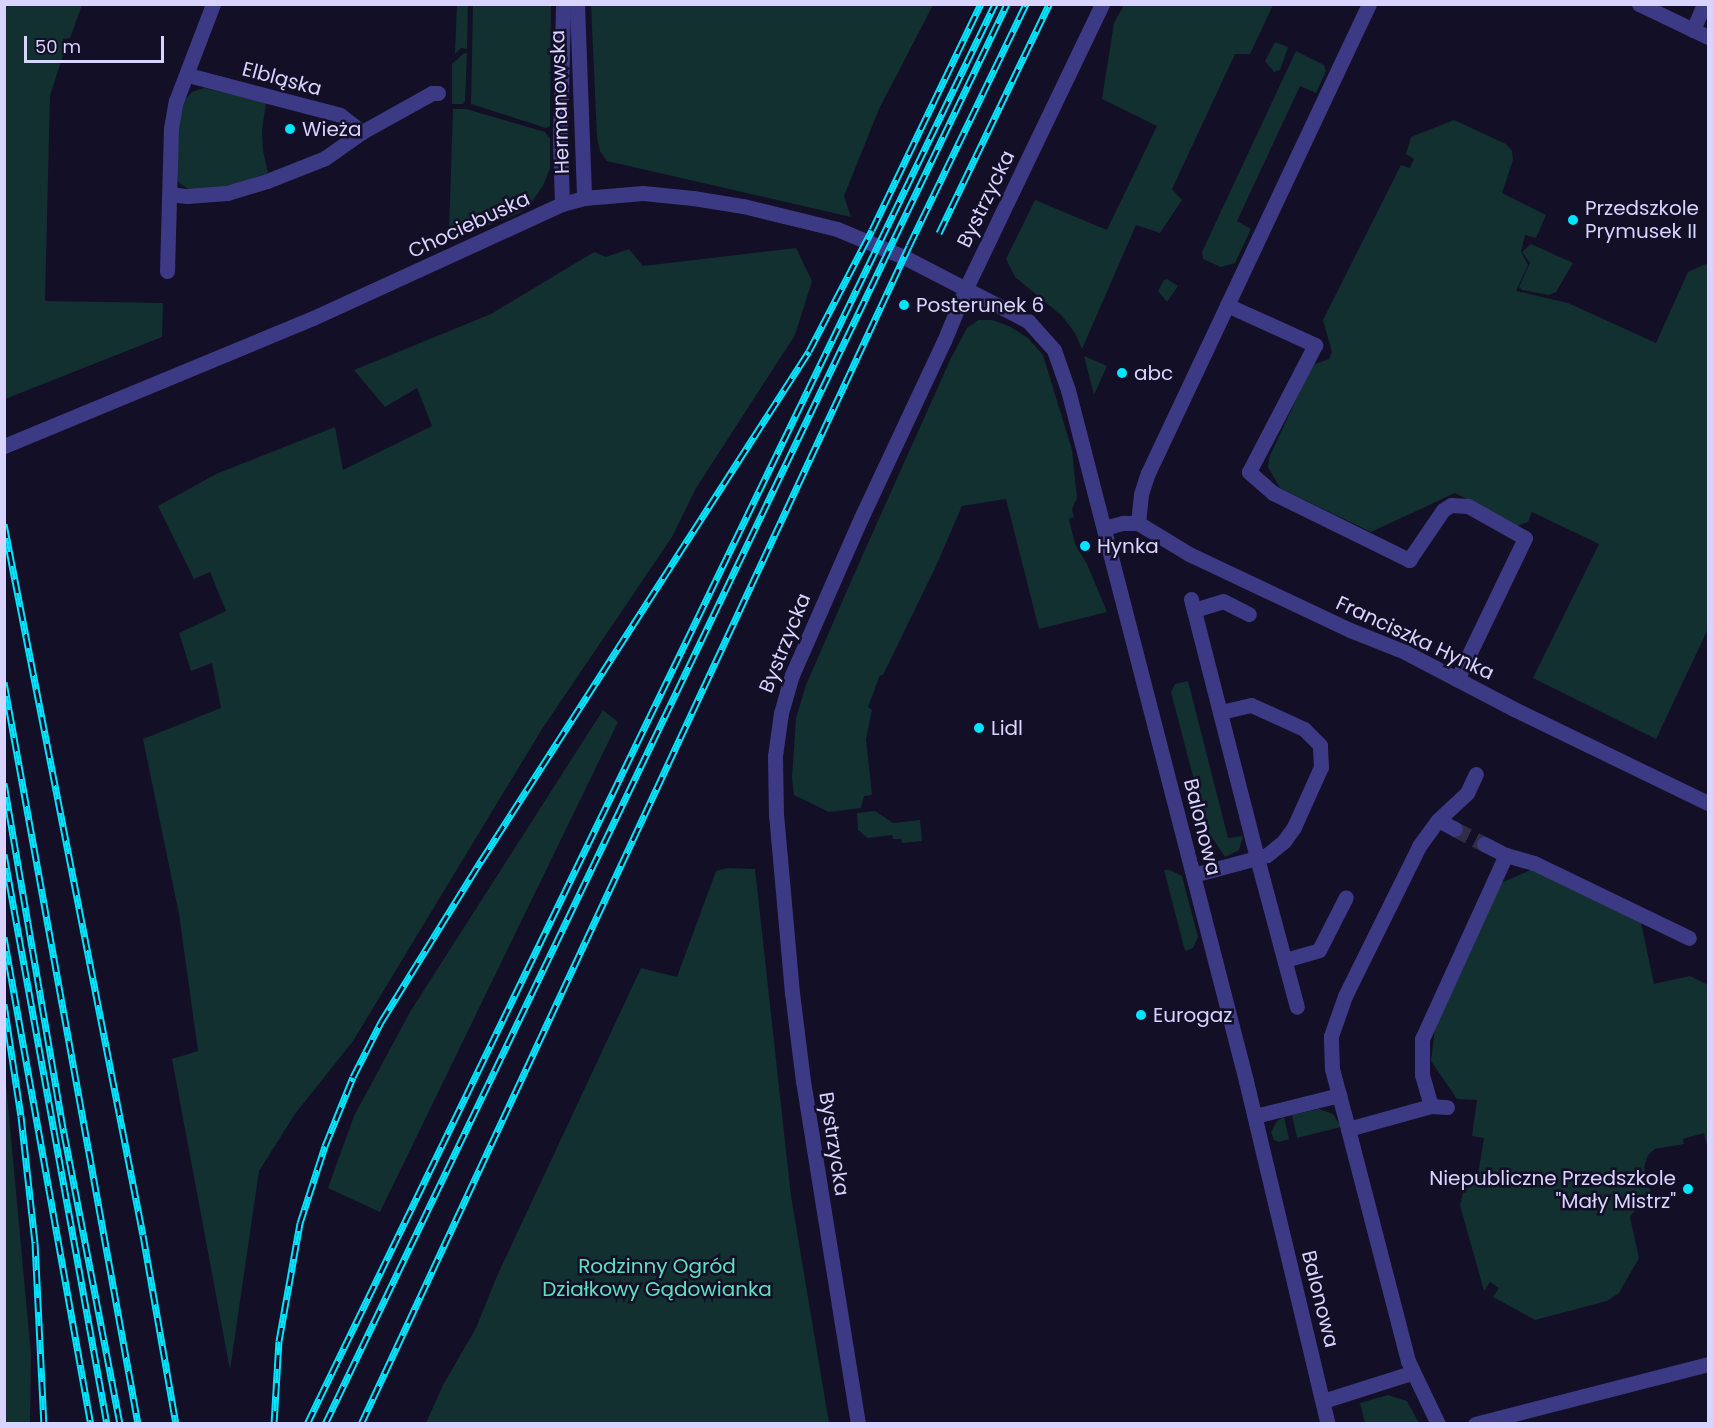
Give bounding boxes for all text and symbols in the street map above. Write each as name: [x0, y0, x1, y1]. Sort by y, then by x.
scale bar: [27, 24, 166, 62]
street label: Hermanowska: [545, 30, 575, 174]
text: 50 m: [35, 34, 81, 59]
street label: Elbląska: [240, 57, 324, 101]
place label: Wieża: [302, 117, 361, 141]
marker: Wieża: [283, 122, 297, 136]
street label: Bystrzycka: [952, 147, 1020, 251]
street label: Chociebuska: [405, 186, 533, 264]
place label: Przedszkole Prymusek II: [1585, 196, 1699, 243]
marker: Przedszkole Prymusek II: [1566, 213, 1580, 227]
place label: Posterunek 6: [916, 293, 1044, 317]
marker: Posterunek 6: [897, 298, 911, 312]
place label: abc: [1134, 361, 1173, 385]
marker: abc: [1115, 366, 1129, 380]
place label: Hynka: [1097, 534, 1159, 558]
marker: Hynka: [1078, 539, 1092, 553]
street label: Bystrzycka: [754, 590, 816, 696]
street label: Franciszka Hynka: [1332, 591, 1498, 685]
place label: Lidl: [991, 716, 1023, 740]
marker: Lidl: [972, 721, 986, 735]
street label: Balonowa: [1178, 776, 1226, 878]
place label: Eurogaz: [1153, 1003, 1232, 1027]
marker: Eurogaz: [1134, 1008, 1148, 1022]
street label: Bystrzycka: [814, 1090, 854, 1198]
place label: Niepubliczne Przedszkole "Mały Mistrz": [1429, 1166, 1676, 1213]
marker: Niepubliczne Przedszkole "Mały Mistrz": [1681, 1182, 1695, 1196]
street label: Balonowa: [1296, 1248, 1344, 1350]
park label: Rodzinny Ogród Działkowy Gądowianka: [542, 1254, 772, 1301]

